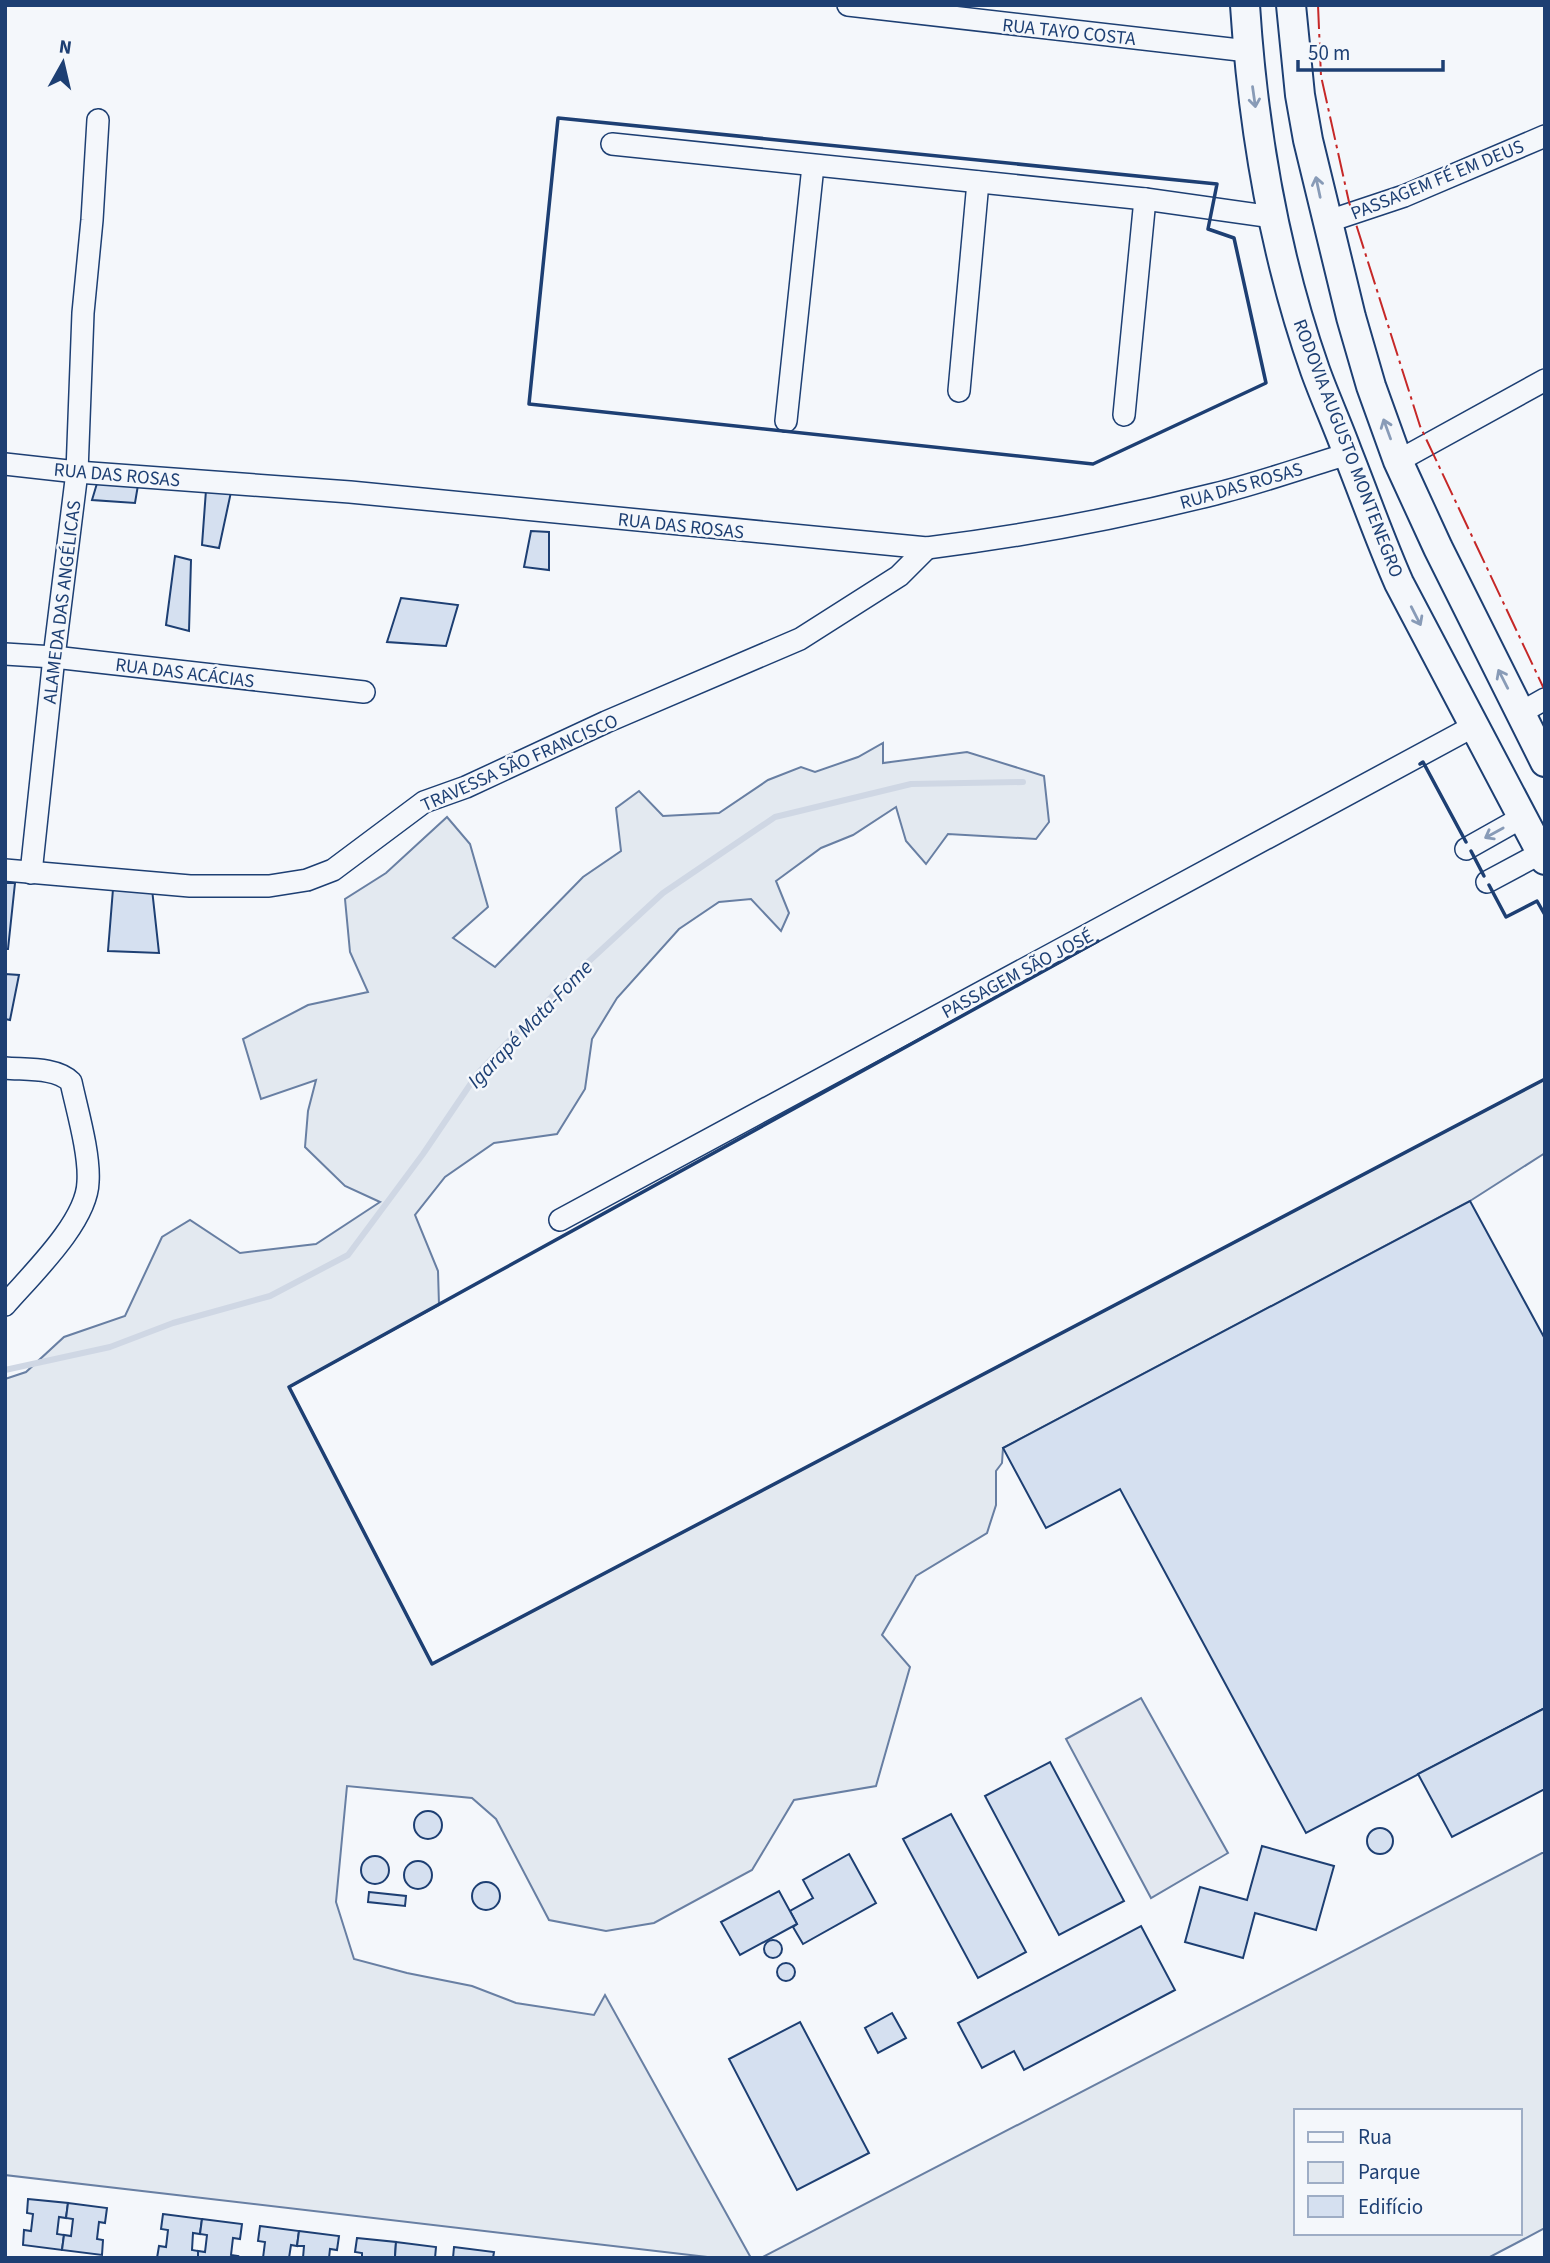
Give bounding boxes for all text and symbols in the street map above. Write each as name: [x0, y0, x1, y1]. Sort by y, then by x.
street label: RUA TAYO COSTA: [1001, 12, 1138, 53]
north arrow: [28, 28, 98, 98]
scale bar: [1298, 28, 1443, 72]
text: N: [57, 33, 73, 62]
text: 50 m: [1308, 38, 1350, 68]
one-way arrow: [1248, 86, 1261, 108]
street label: PASSAGEM FÉ EM DEUS: [1347, 133, 1528, 227]
one-way arrow: [1311, 176, 1325, 199]
street label: RODOVIA AUGUSTO MONTENEGRO: [1286, 315, 1409, 582]
one-way arrow: [1379, 418, 1392, 440]
street label: RUA DAS ROSAS: [1177, 456, 1306, 517]
street label: RUA DAS ROSAS: [53, 457, 181, 494]
street label: ALAMEDA DAS ANGÉLICAS: [37, 499, 88, 706]
street label: RUA DAS ROSAS: [616, 506, 745, 547]
one-way arrow: [1409, 605, 1423, 626]
street label: RUA DAS ACÁCIAS: [114, 652, 256, 695]
one-way arrow: [1495, 670, 1509, 690]
street label: TRAVESSA SÃO FRANCISCO: [417, 708, 623, 819]
one-way arrow: [1485, 826, 1505, 840]
street label: PASSAGEM SÃO JOSÉ: [937, 923, 1098, 1026]
water label: Igarapé Mata-Fome: [461, 953, 599, 1095]
legend: [1294, 2109, 1522, 2235]
text: Rua: [1358, 2122, 1392, 2152]
text: Parque: [1358, 2157, 1420, 2187]
text: Edifício: [1358, 2192, 1423, 2222]

